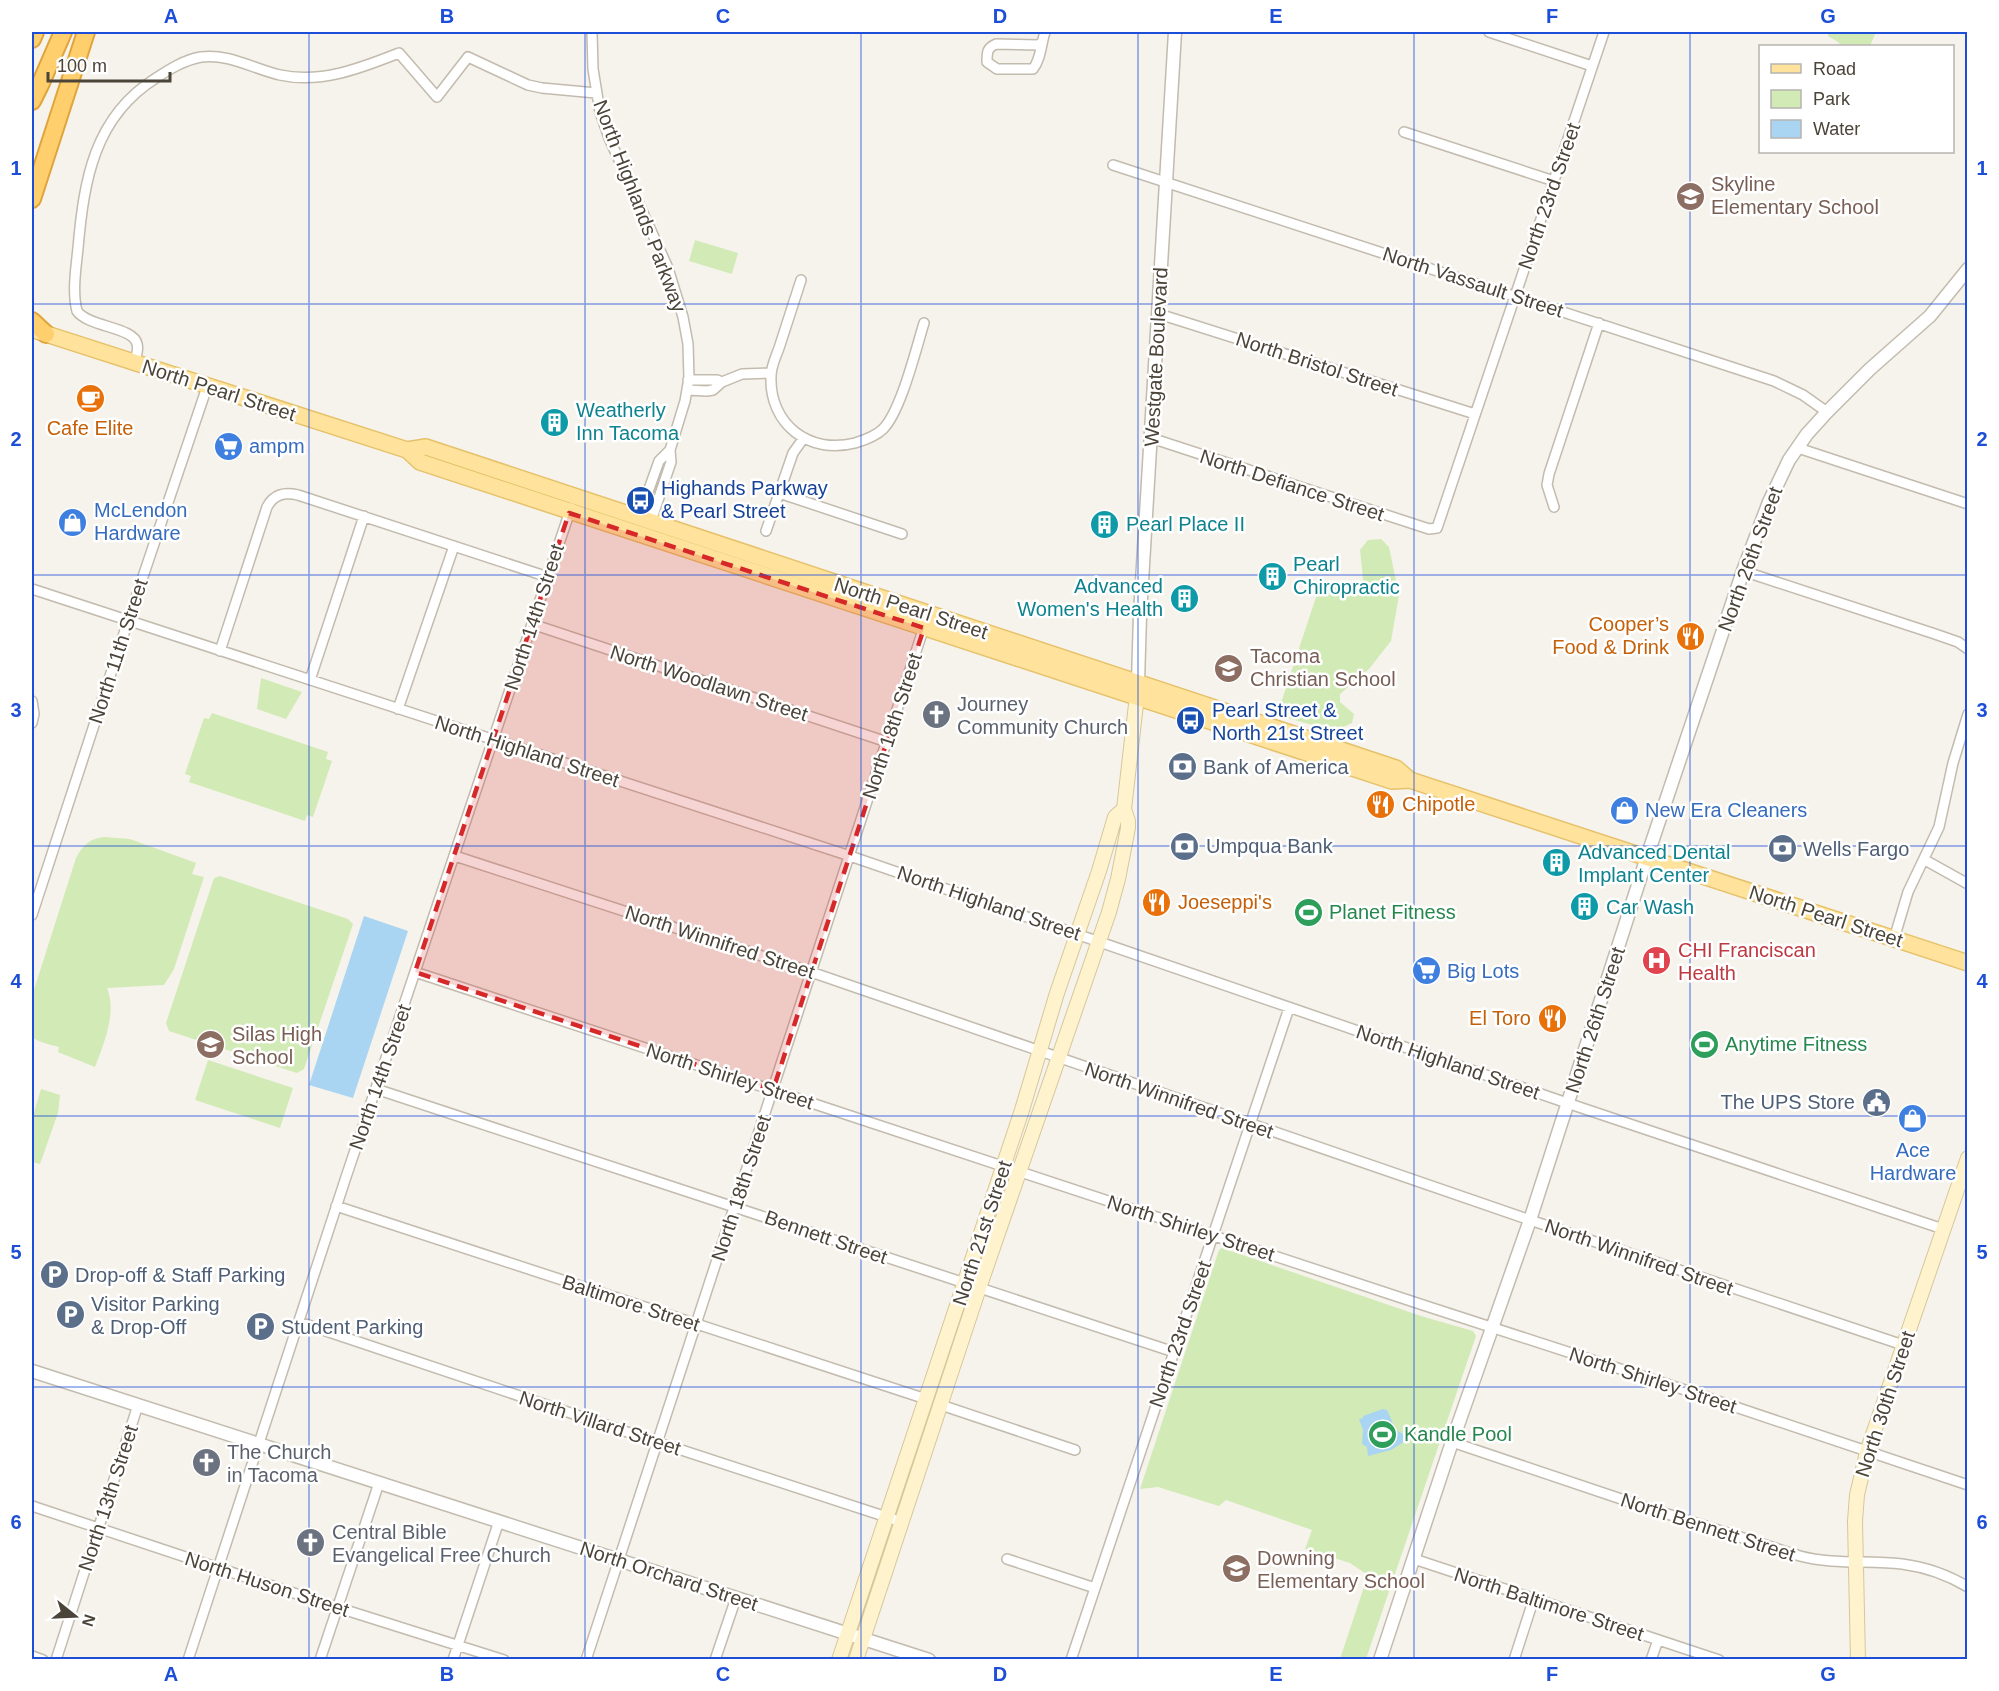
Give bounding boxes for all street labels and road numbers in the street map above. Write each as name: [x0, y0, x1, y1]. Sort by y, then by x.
street label: North Highlands Parkway: [589, 97, 691, 315]
street label: North 23rd Street: [1514, 119, 1585, 272]
street label: North Vassault Street: [1380, 242, 1567, 322]
street label: Westgate Boulevard: [1140, 267, 1172, 447]
street label: North Bristol Street: [1233, 327, 1401, 401]
street label: North Pearl Street: [139, 355, 299, 425]
street label: North Defiance Street: [1197, 445, 1387, 525]
street label: North 26th Street: [1714, 483, 1787, 634]
street label: North 14th Street: [500, 541, 568, 693]
street label: North Pearl Street: [831, 573, 991, 643]
street label: North 11th Street: [84, 575, 152, 726]
street label: North Woodlawn Street: [607, 641, 811, 725]
street label: North 18th Street: [858, 650, 926, 802]
street label: North Highland Street: [432, 711, 622, 791]
street label: North Highland Street: [894, 861, 1084, 945]
street label: North Pearl Street: [1746, 881, 1906, 951]
street label: North Winnifred Street: [623, 901, 818, 983]
street label: North 26th Street: [1561, 944, 1629, 1096]
street label: North 14th Street: [345, 1001, 415, 1153]
street label: North Highland Street: [1353, 1020, 1543, 1104]
street label: North Shirley Street: [644, 1039, 817, 1114]
street label: North Winnifred Street: [1082, 1057, 1277, 1143]
street label: North 18th Street: [707, 1112, 775, 1264]
street label: North 21st Street: [948, 1157, 1016, 1308]
street label: North Shirley Street: [1105, 1191, 1278, 1266]
street label: Bennett Street: [762, 1206, 890, 1268]
street label: North Winnifred Street: [1542, 1214, 1737, 1300]
street label: North 23rd Street: [1145, 1257, 1216, 1410]
street label: Baltimore Street: [559, 1270, 703, 1336]
street label: North 30th Street: [1851, 1328, 1919, 1480]
street label: North Shirley Street: [1567, 1343, 1740, 1418]
street label: North Villard Street: [516, 1386, 684, 1460]
street label: North 13th Street: [74, 1422, 142, 1574]
street label: North Bennett Street: [1618, 1488, 1799, 1566]
street label: North Orchard Street: [577, 1537, 761, 1615]
street label: North Huson Street: [182, 1547, 352, 1621]
street label: North Baltimore Street: [1452, 1563, 1647, 1645]

